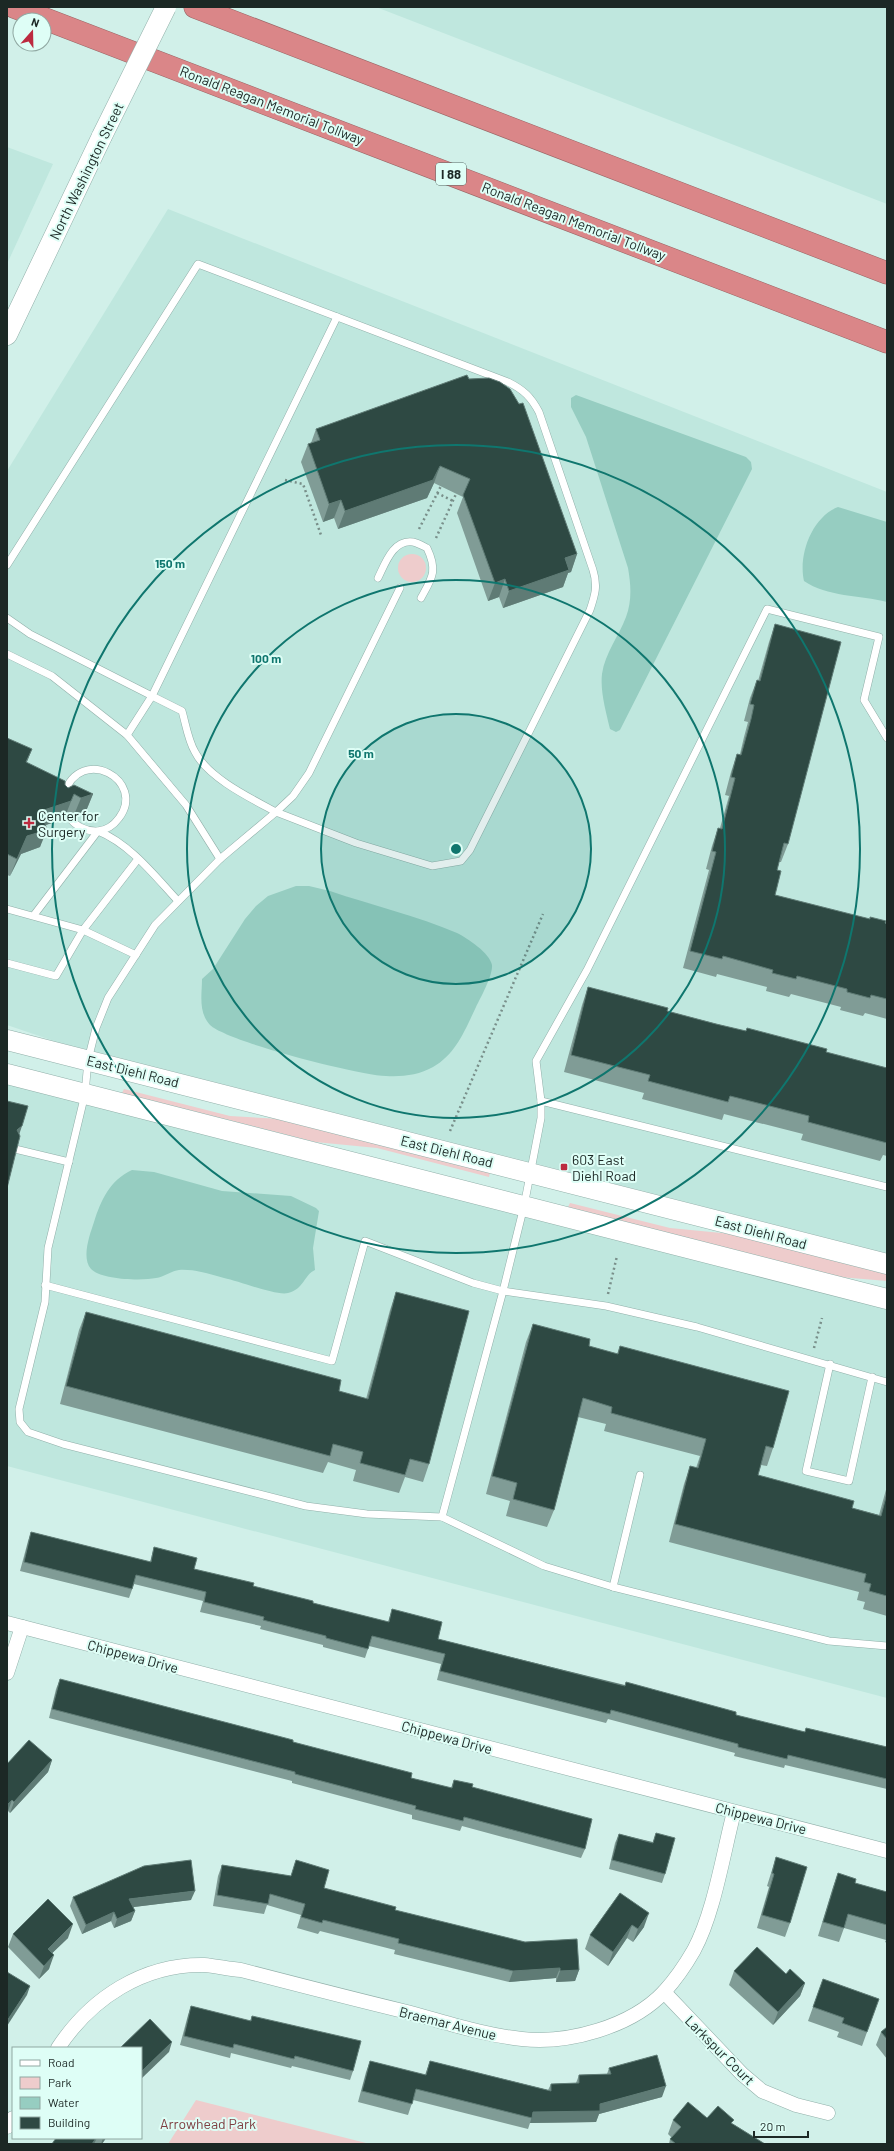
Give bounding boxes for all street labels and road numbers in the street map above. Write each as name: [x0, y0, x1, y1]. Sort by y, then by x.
street label: Ronald Reagan Memorial Tollway: [178, 62, 367, 148]
street label: North Washington Street: [45, 100, 127, 242]
road number: I 88: [436, 163, 466, 185]
street label: Ronald Reagan Memorial Tollway: [480, 178, 669, 264]
street label: East Diehl Road: [85, 1051, 181, 1091]
street label: East Diehl Road: [399, 1131, 495, 1171]
street label: East Diehl Road: [713, 1212, 809, 1252]
street label: Chippewa Drive: [86, 1636, 180, 1676]
street label: Chippewa Drive: [400, 1717, 494, 1757]
street label: Chippewa Drive: [714, 1798, 808, 1838]
street label: Braemar Avenue: [398, 2003, 498, 2043]
street label: Larkspur Court: [682, 2012, 758, 2088]

